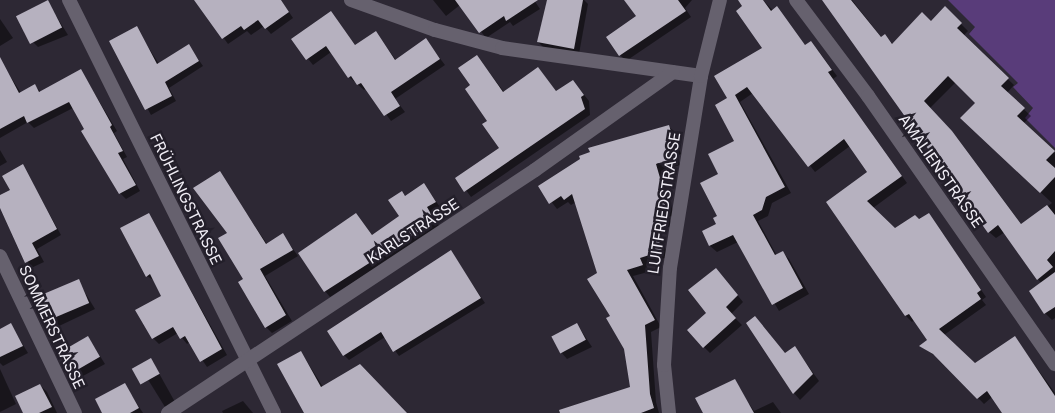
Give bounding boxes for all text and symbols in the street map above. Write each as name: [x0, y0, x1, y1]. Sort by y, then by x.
street label: AMALIENSTRASSE: [895, 111, 987, 231]
street label: FRÜHLINGSTRASSE: [146, 131, 226, 267]
street label: LUITFRIEDSTRASSE: [644, 131, 684, 275]
street label: KARLSTRASSE: [364, 195, 462, 267]
street label: SOMMERSTRASSE: [15, 262, 89, 392]

